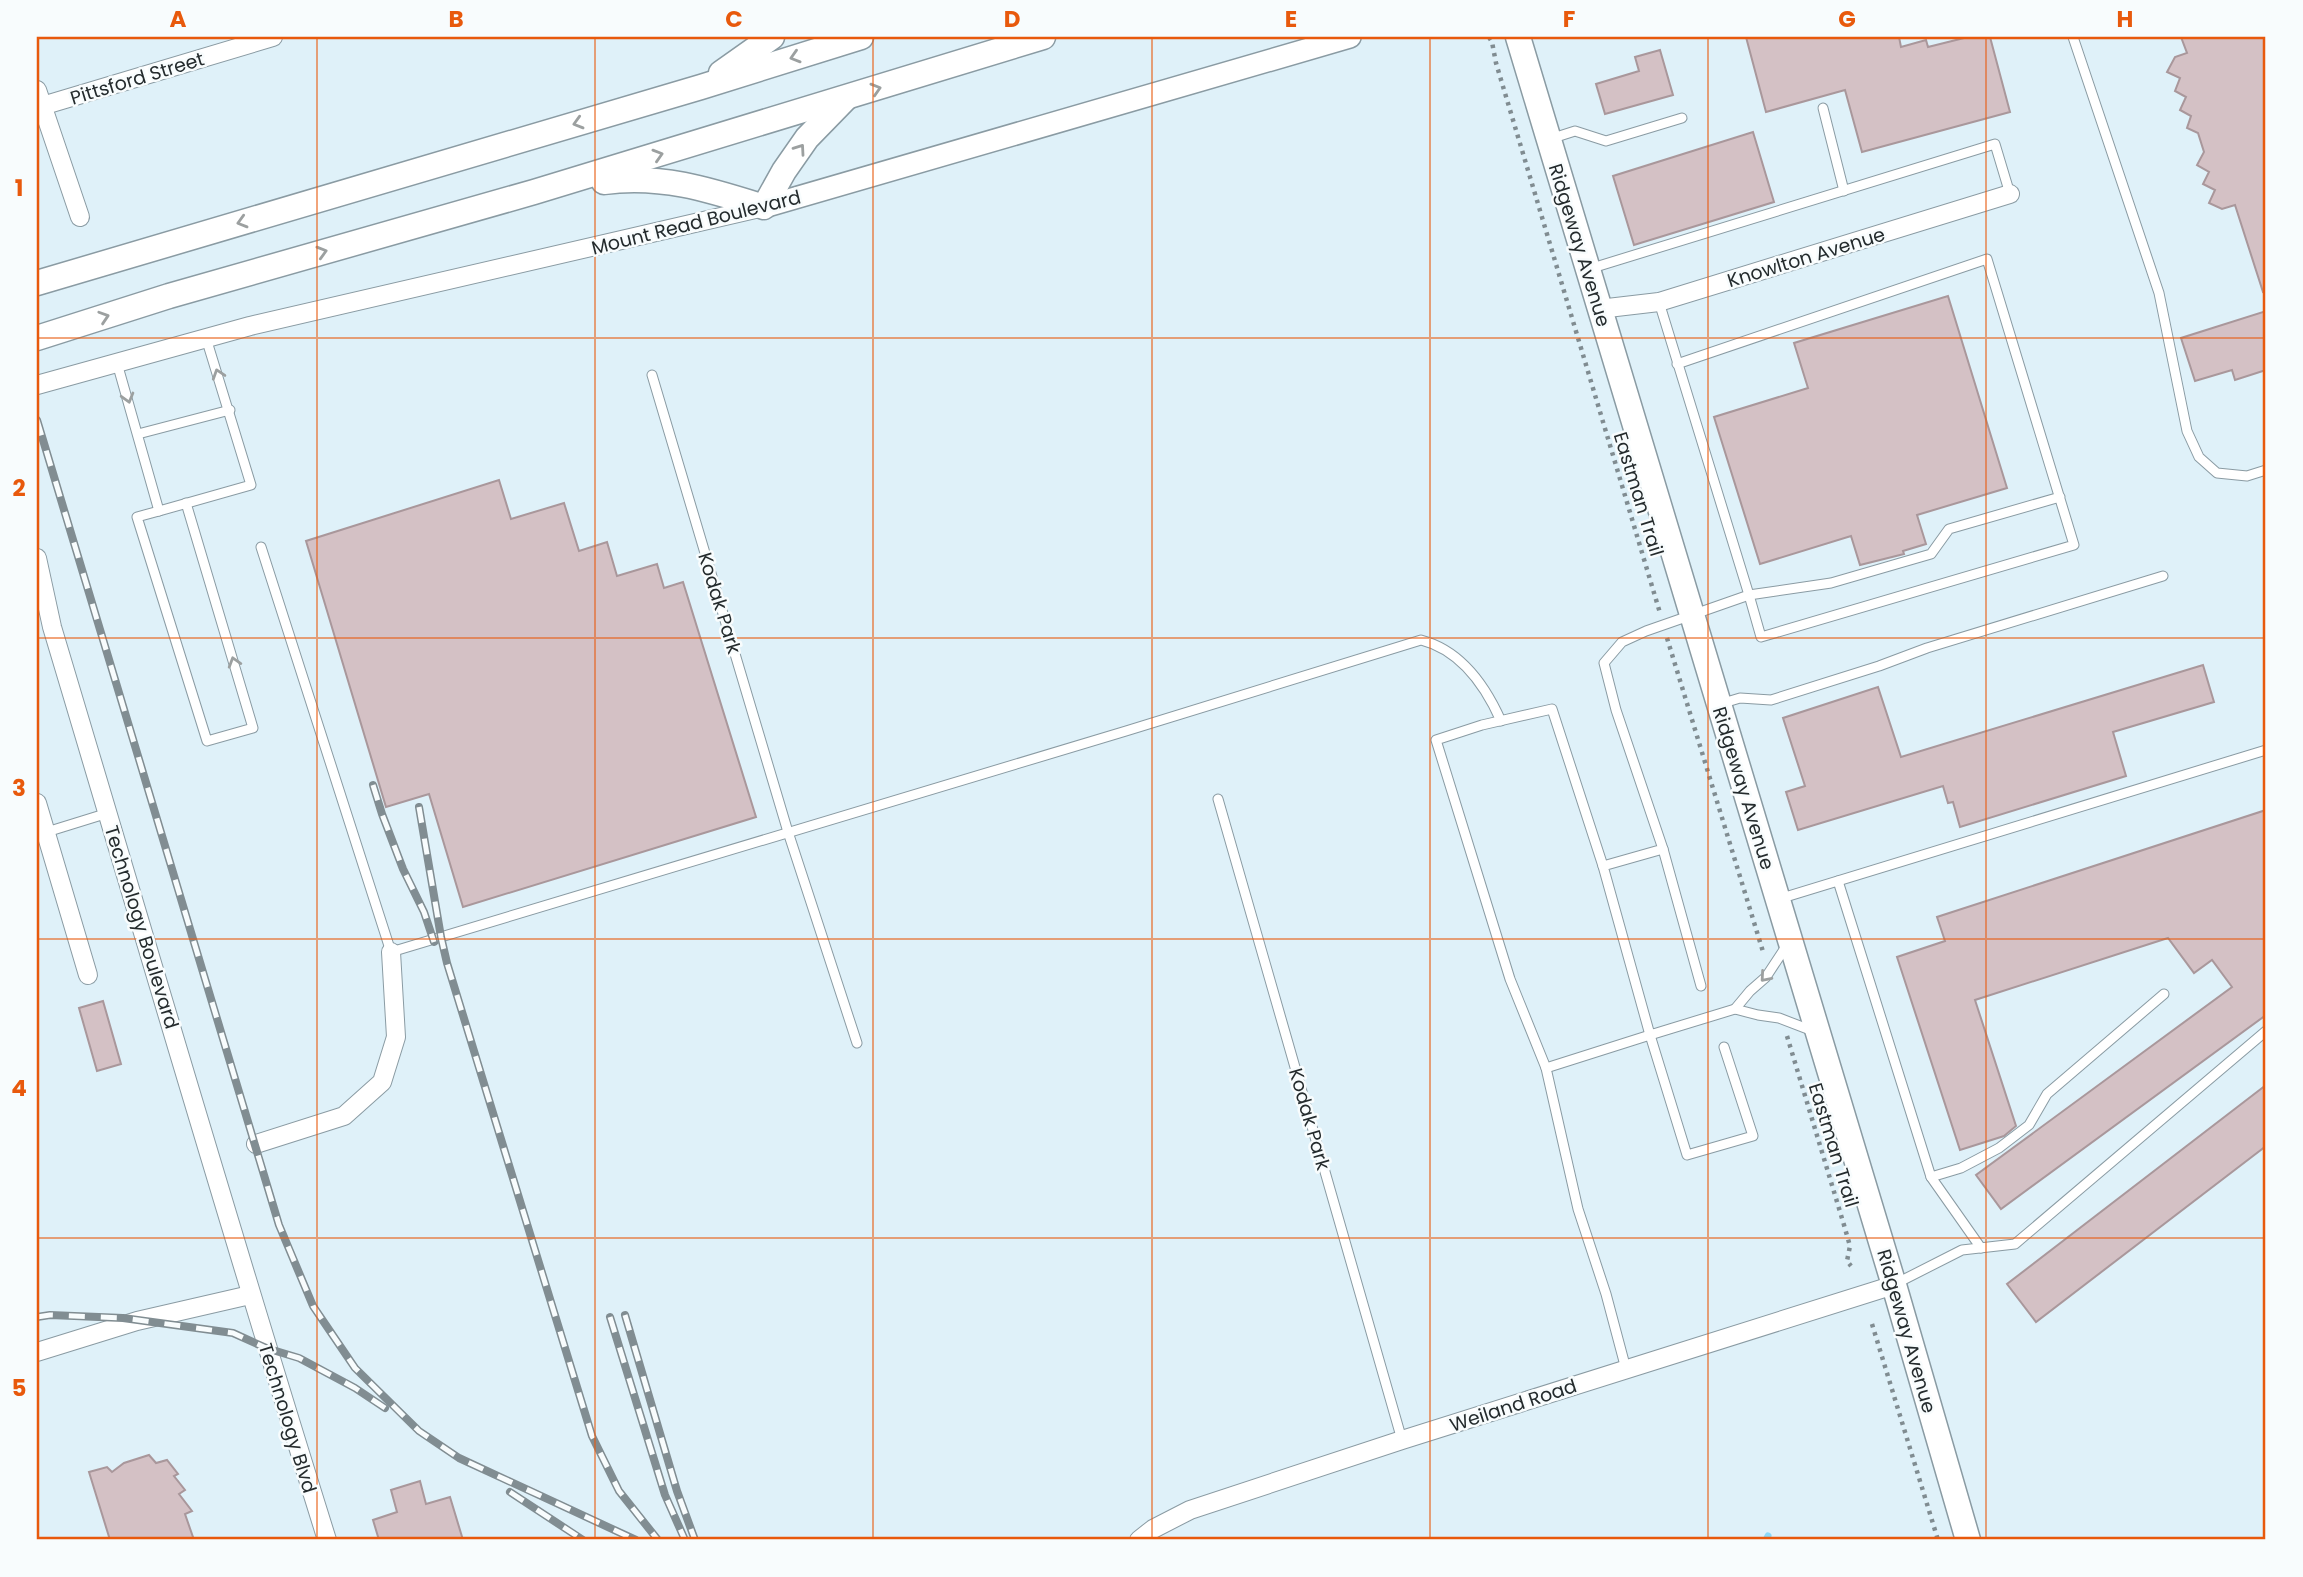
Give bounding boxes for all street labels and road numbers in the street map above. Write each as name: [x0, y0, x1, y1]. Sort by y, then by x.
street label: Pittsford Street: [67, 45, 207, 112]
street label: Ridgeway Avenue: [1542, 160, 1617, 330]
street label: Mount Read Boulevard: [589, 183, 804, 262]
street label: Knowlton Avenue: [1724, 221, 1888, 294]
street label: Eastman Trail: [1607, 429, 1670, 560]
street label: Kodak Park: [691, 549, 748, 657]
street label: Ridgeway Avenue: [1706, 703, 1781, 873]
street label: Technology Boulevard: [98, 822, 185, 1032]
street label: Kodak Park: [1282, 1065, 1337, 1173]
street label: Eastman Trail: [1802, 1080, 1865, 1211]
street label: Ridgeway Avenue: [1870, 1246, 1943, 1416]
street label: Technology Blvd: [252, 1340, 323, 1496]
street label: Weiland Road: [1446, 1372, 1580, 1439]

